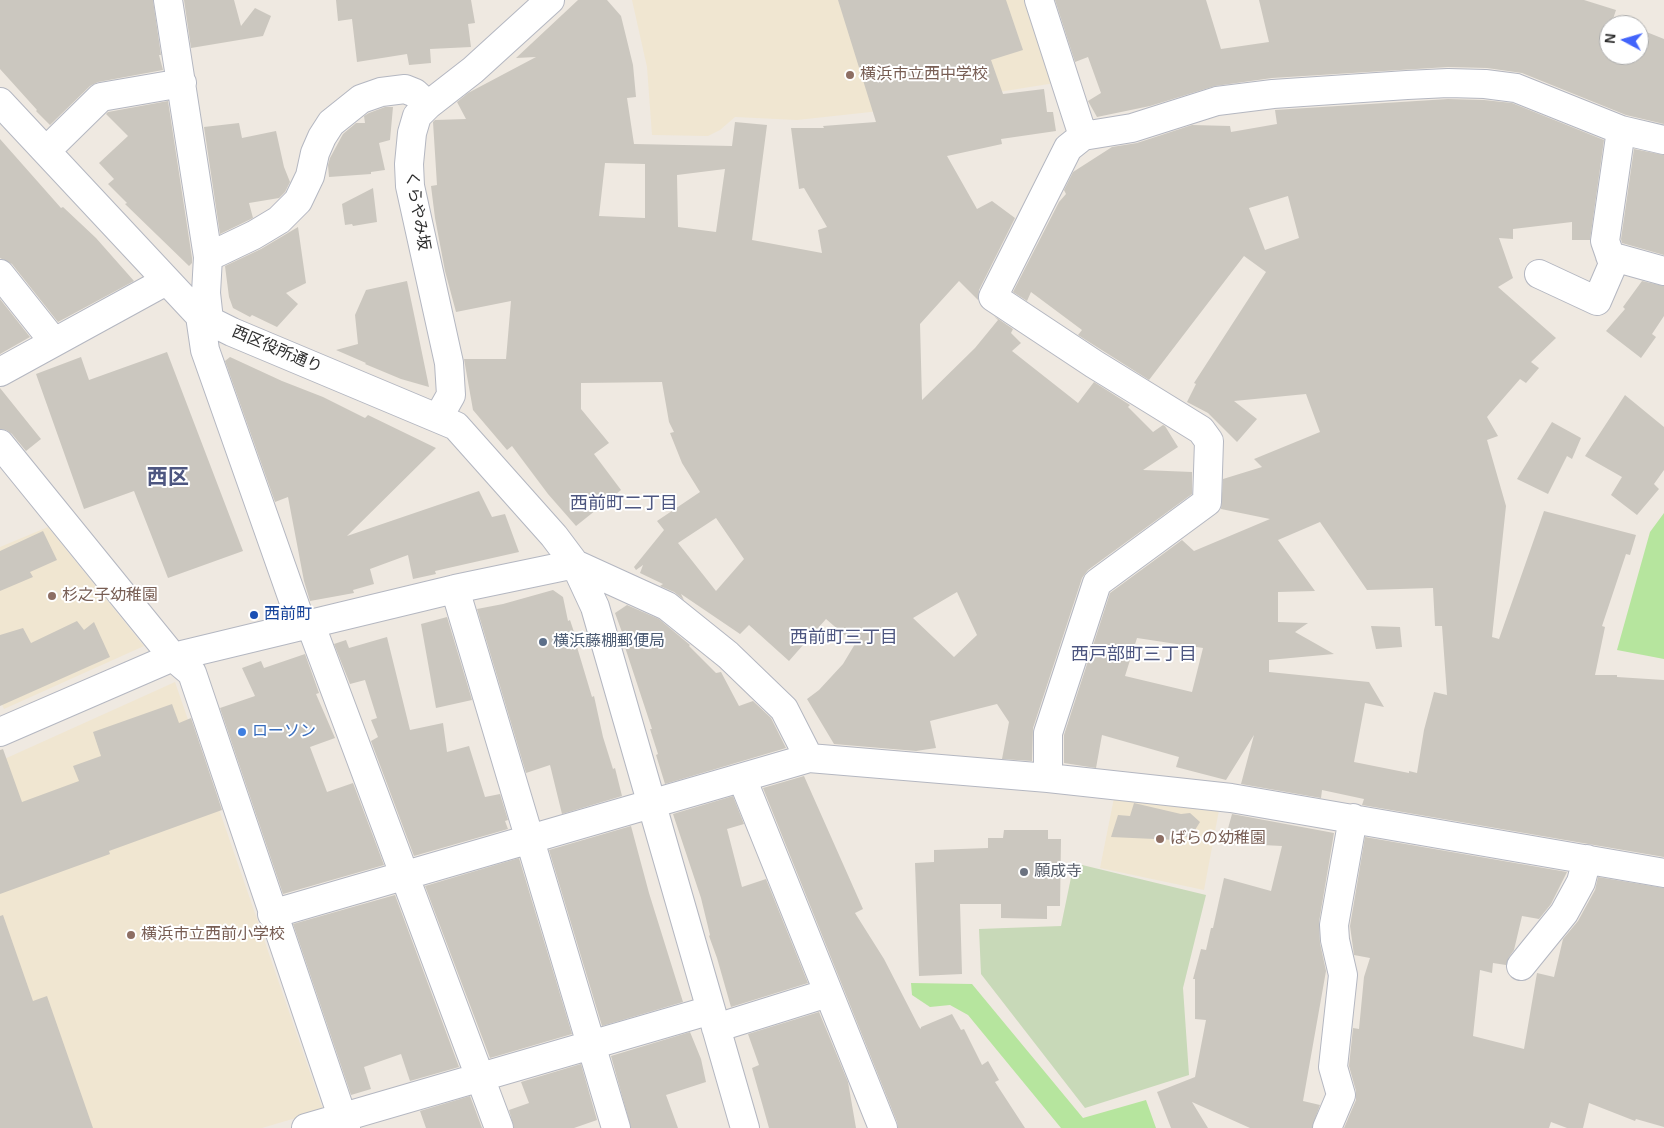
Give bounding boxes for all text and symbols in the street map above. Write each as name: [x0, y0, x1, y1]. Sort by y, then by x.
north arrow: [1599, 15, 1649, 65]
text: N: [1602, 33, 1619, 44]
place label: 横浜市立西中学校: [860, 65, 988, 85]
marker: 横浜市立西中学校: [844, 69, 856, 81]
street label: くらやみ坂: [401, 170, 433, 252]
street label: 西区役所通り: [229, 322, 325, 378]
district label: 西区: [147, 465, 189, 491]
district label: 西前町二丁目: [570, 493, 678, 515]
place label: 杉之子幼稚園: [62, 586, 158, 606]
marker: 杉之子幼稚園: [46, 590, 58, 602]
place label: 西前町: [264, 605, 312, 625]
marker: 西前町: [248, 609, 260, 621]
district label: 西前町三丁目: [790, 627, 898, 649]
place label: 横浜藤棚郵便局: [553, 632, 665, 652]
marker: 横浜藤棚郵便局: [537, 636, 549, 648]
district label: 西戸部町三丁目: [1071, 644, 1197, 666]
place label: ローソン: [252, 722, 316, 742]
marker: ローソン: [236, 726, 248, 738]
place label: ばらの幼稚園: [1170, 829, 1266, 849]
marker: ばらの幼稚園: [1154, 833, 1166, 845]
place label: 願成寺: [1034, 862, 1082, 882]
marker: 願成寺: [1018, 866, 1030, 878]
place label: 横浜市立西前小学校: [141, 925, 285, 945]
marker: 横浜市立西前小学校: [125, 929, 137, 941]

